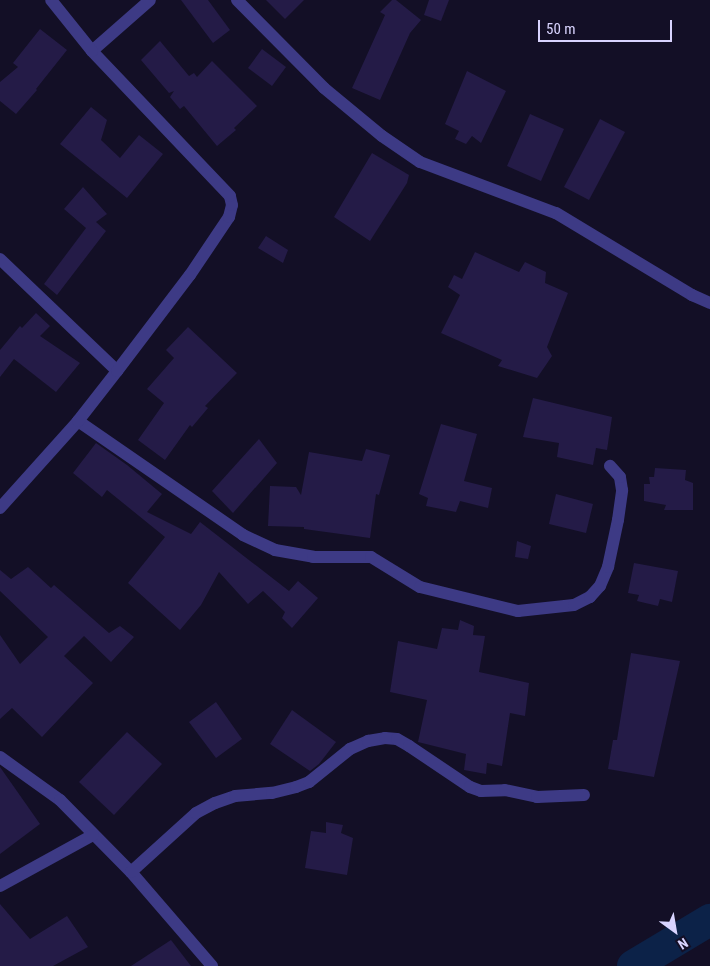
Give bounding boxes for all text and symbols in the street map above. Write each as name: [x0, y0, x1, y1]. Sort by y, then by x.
scale bar: [540, 10, 674, 42]
text: 50 m: [546, 20, 576, 38]
north arrow: [650, 906, 700, 956]
text: N: [675, 935, 691, 953]

